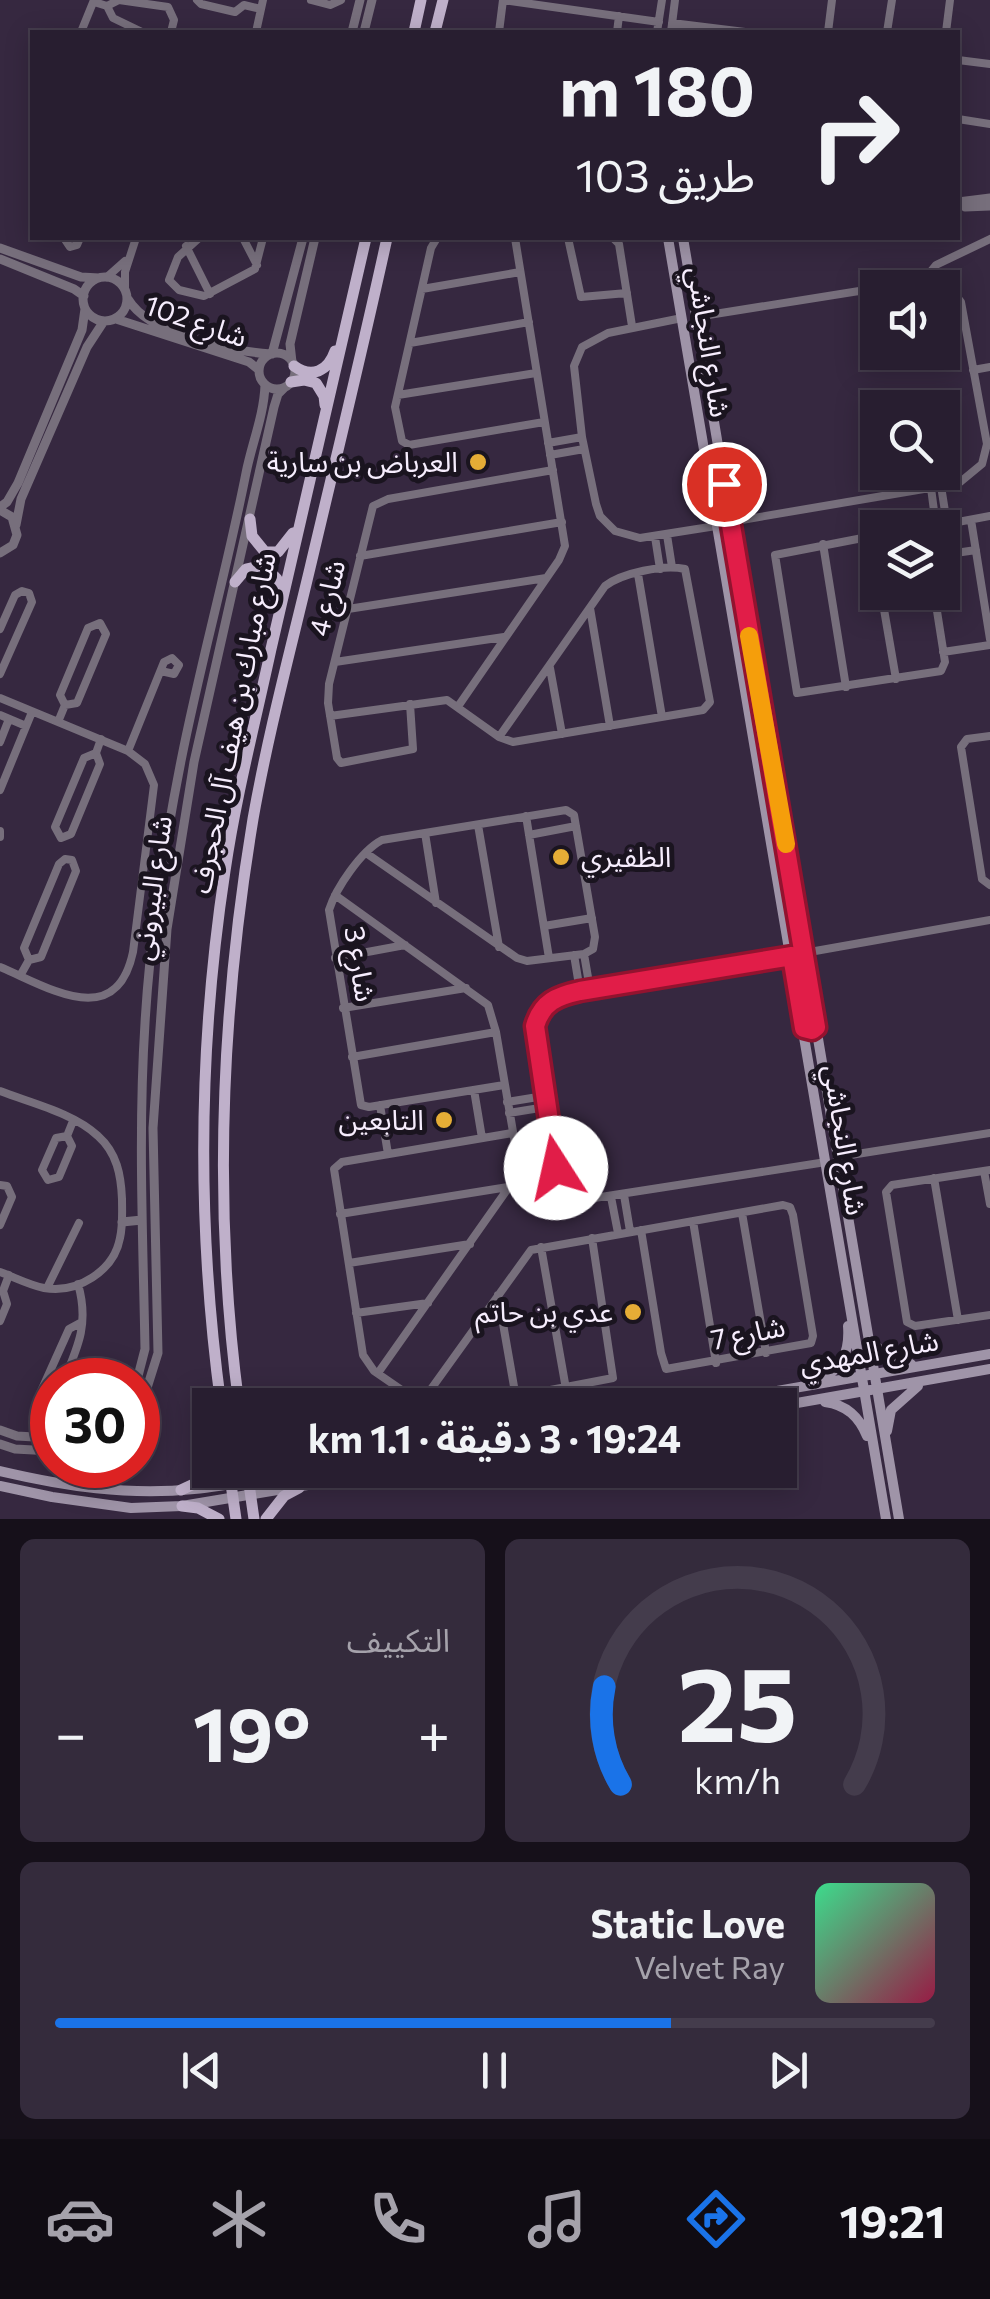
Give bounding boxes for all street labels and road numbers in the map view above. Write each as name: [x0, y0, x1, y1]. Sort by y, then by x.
street label: شارع النجاشي: [676, 264, 739, 420]
street label: شارع 102: [139, 287, 252, 358]
street label: شارع مبارك بن هيف آل الحجرف: [182, 549, 287, 897]
street label: شارع 4: [301, 557, 356, 640]
street label: شارع البيروني: [124, 813, 183, 963]
street label: شارع 3: [333, 924, 384, 1005]
street label: شارع النجاشي: [812, 1062, 875, 1218]
street label: شارع 7: [708, 1308, 789, 1361]
street label: شارع المهدي: [797, 1322, 942, 1385]

